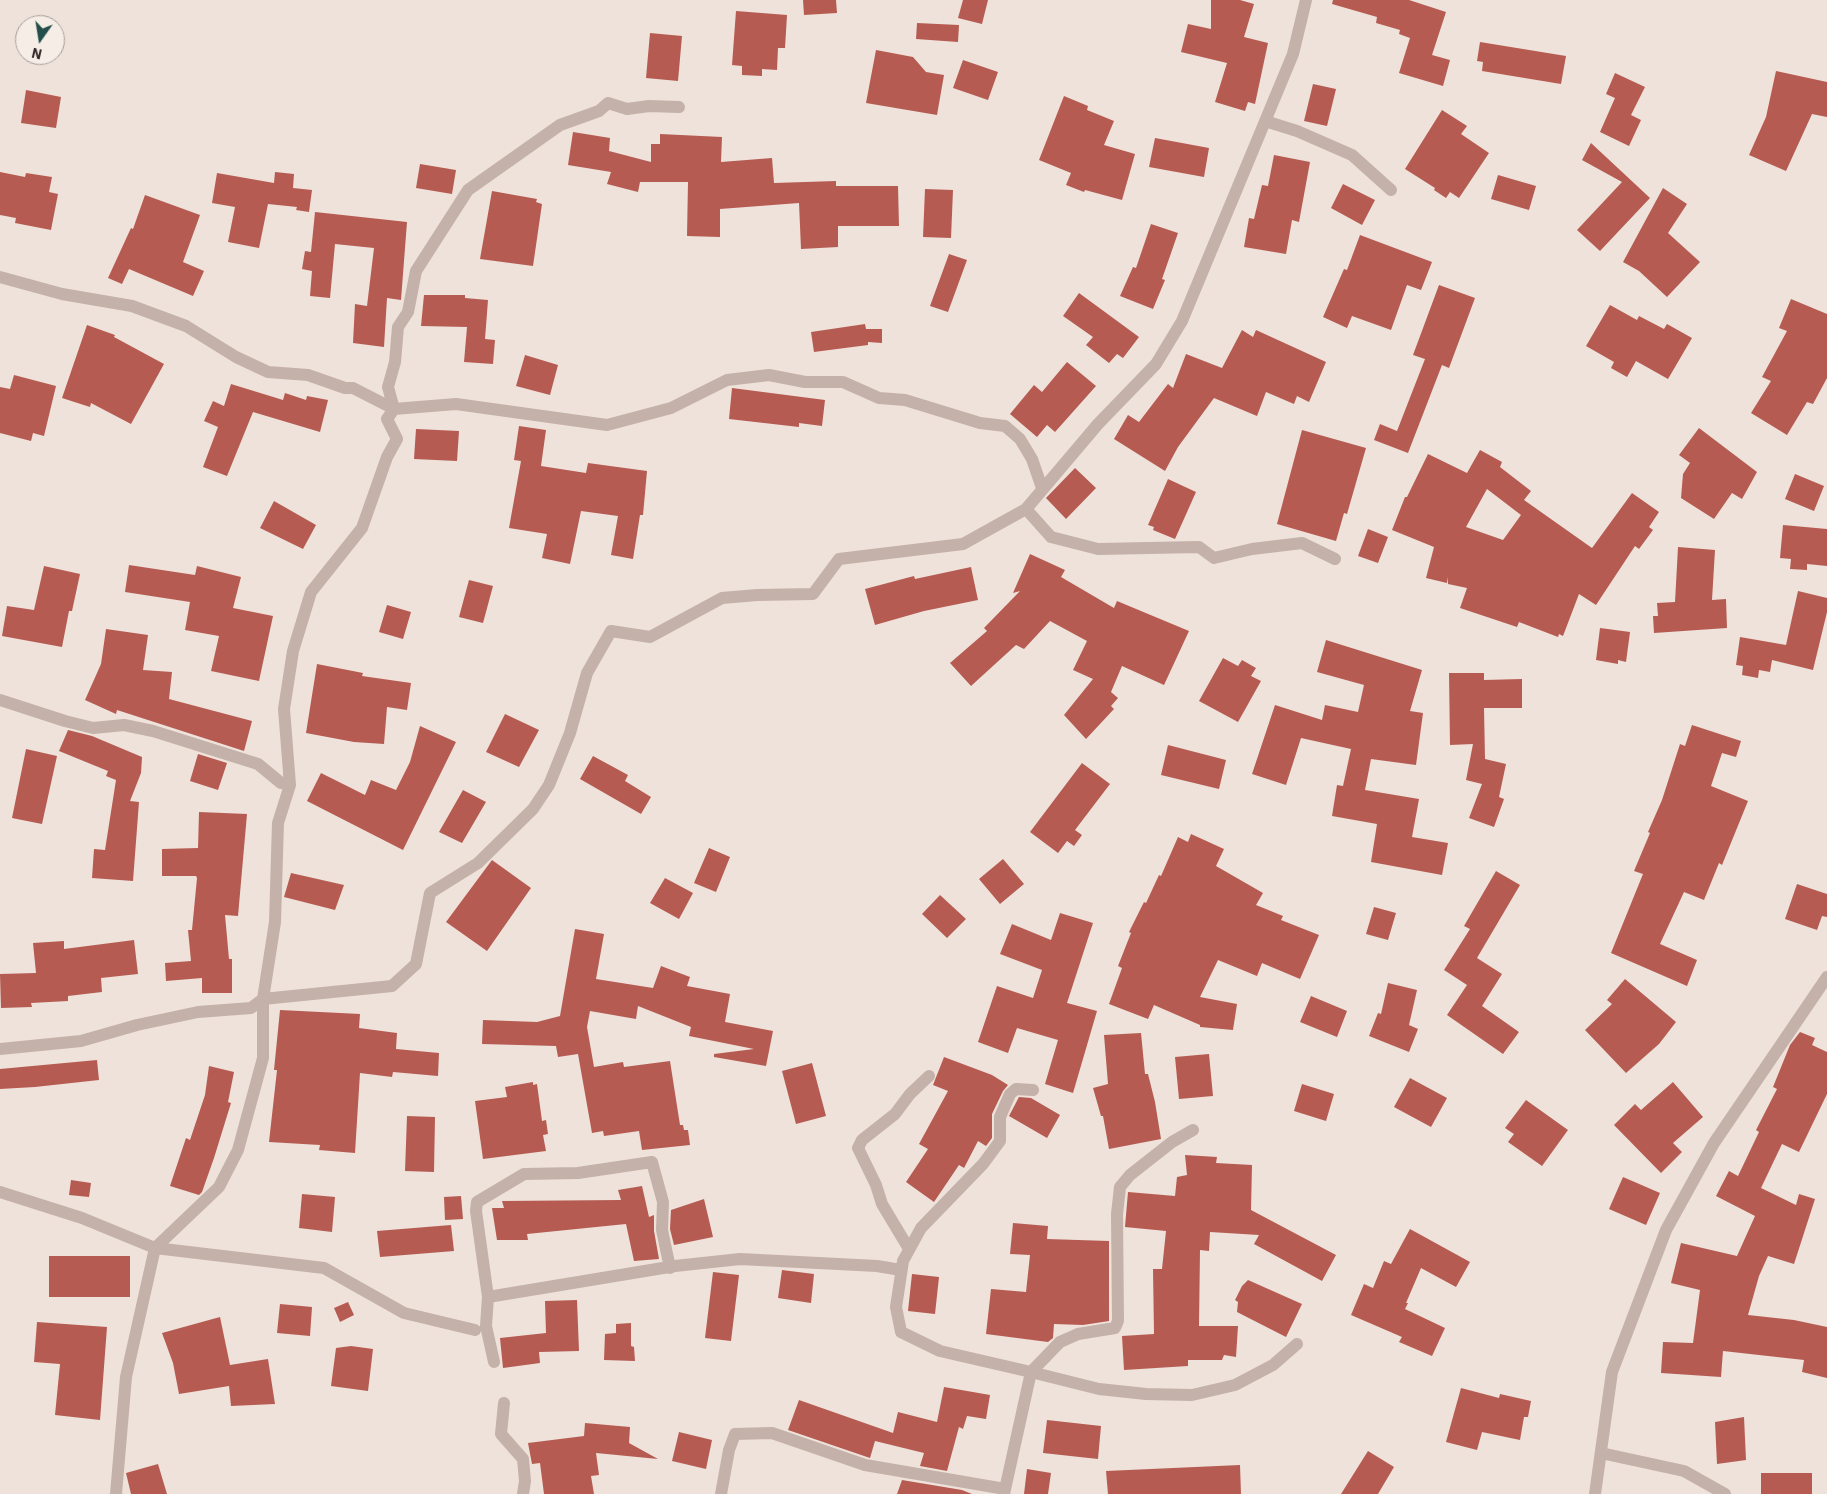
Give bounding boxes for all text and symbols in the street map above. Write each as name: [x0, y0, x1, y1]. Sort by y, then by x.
north arrow: [15, 15, 65, 65]
text: N: [30, 44, 44, 64]

